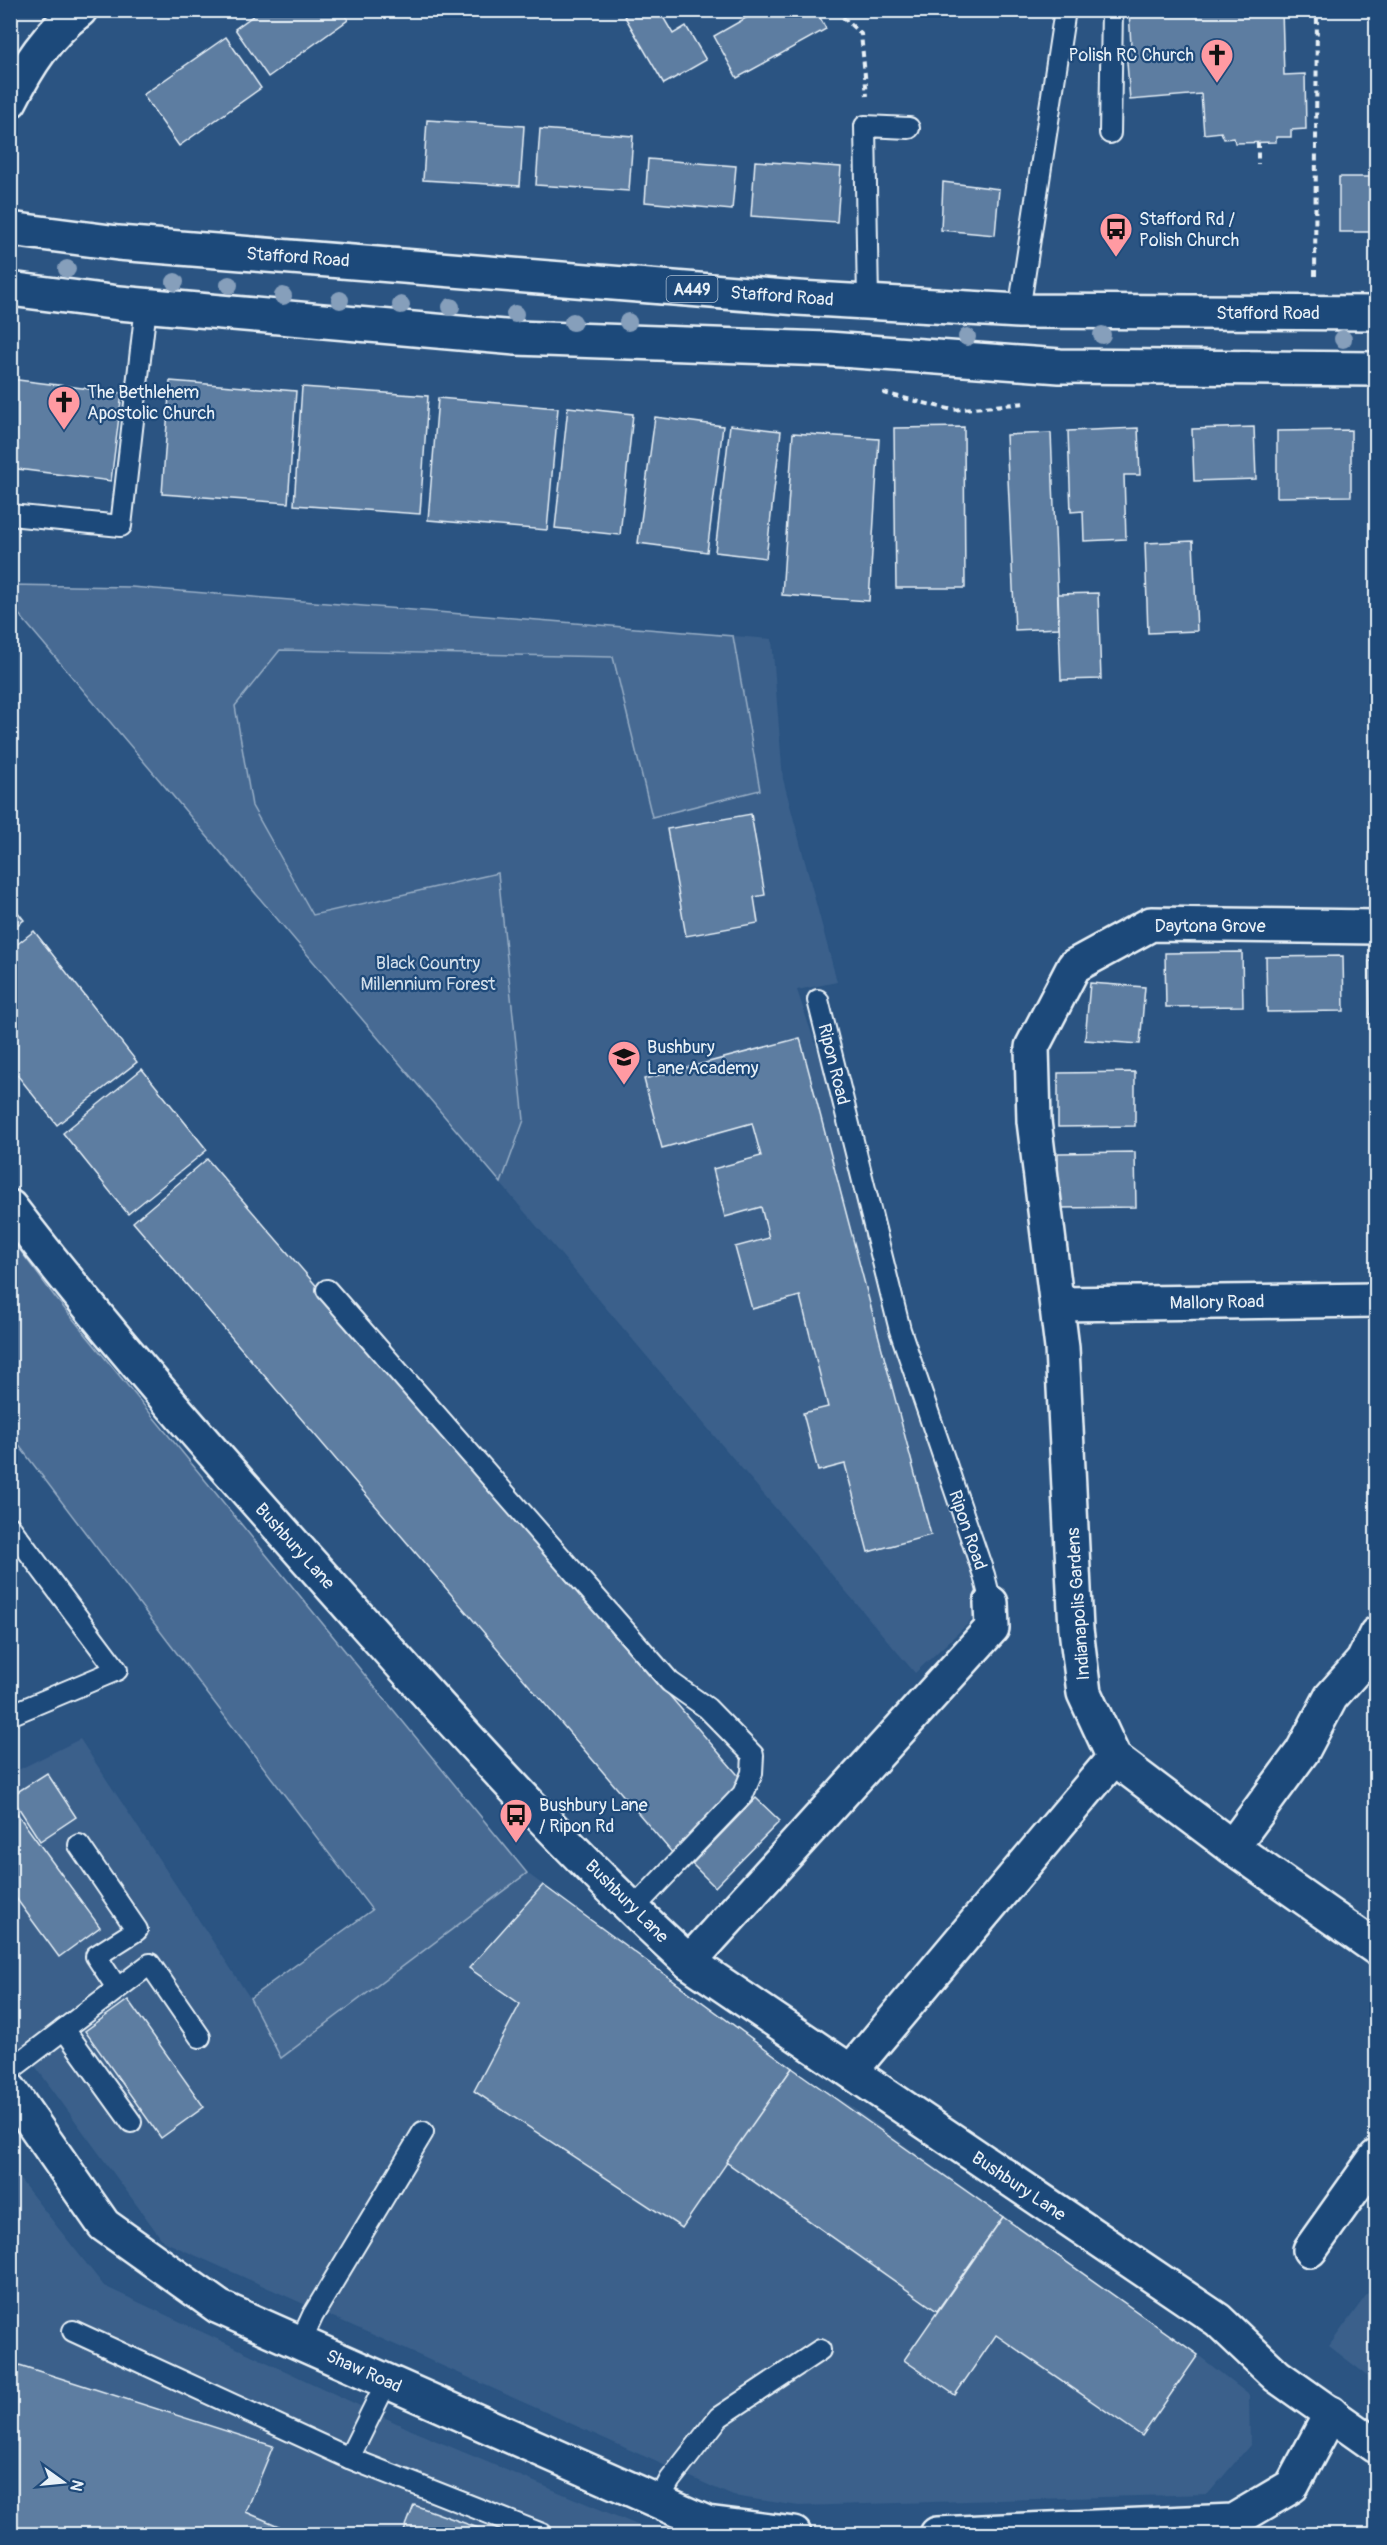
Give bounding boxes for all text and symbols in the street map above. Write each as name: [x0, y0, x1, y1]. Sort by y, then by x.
church icon: Polish RC Church: [1199, 37, 1235, 84]
place label: Polish RC Church: [1068, 44, 1194, 67]
place label: Stafford Rd / Polish Church: [1139, 208, 1239, 252]
bus stop icon: Stafford Rd / Polish Church: [1098, 211, 1134, 258]
street label: Stafford Road: [245, 242, 350, 273]
road number: A449: [666, 276, 718, 302]
street label: Stafford Road: [729, 281, 834, 312]
street label: Stafford Road: [1216, 302, 1320, 325]
place label: The Bethlehem Apostolic Church: [87, 381, 215, 425]
church icon: The Bethlehem Apostolic Church: [46, 384, 82, 431]
street label: Daytona Grove: [1154, 915, 1266, 938]
park label: Black Country Millennium Forest: [360, 952, 496, 996]
street label: Ripon Road: [812, 1021, 855, 1107]
place label: Bushbury Lane Academy: [647, 1036, 759, 1080]
school or university icon: Bushbury Lane Academy: [606, 1039, 642, 1086]
street label: Mallory Road: [1169, 1290, 1265, 1315]
street label: Ripon Road: [943, 1487, 992, 1573]
street label: Bushbury Lane: [250, 1498, 340, 1595]
street label: Indianapolis Gardens: [1062, 1527, 1095, 1681]
place label: Bushbury Lane / Ripon Rd: [539, 1794, 648, 1838]
bus stop icon: Bushbury Lane / Ripon Rd: [498, 1797, 534, 1844]
street label: Bushbury Lane: [580, 1855, 673, 1948]
street label: Bushbury Lane: [967, 2146, 1070, 2226]
street label: Shaw Road: [322, 2345, 405, 2398]
north arrow: [33, 2452, 93, 2512]
text: N: [65, 2478, 88, 2494]

